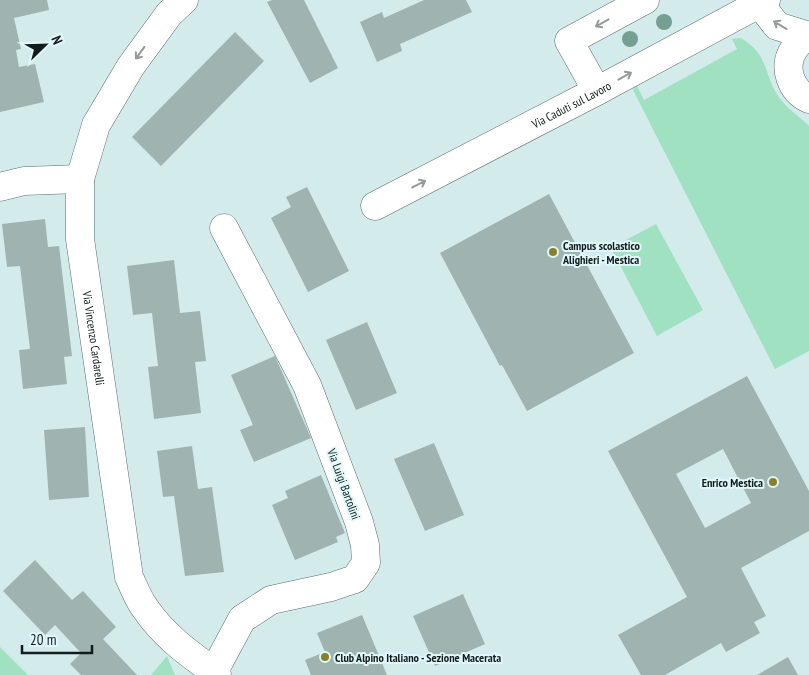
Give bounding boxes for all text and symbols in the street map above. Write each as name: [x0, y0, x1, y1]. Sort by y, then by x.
one-way arrow: [594, 18, 609, 28]
north arrow: [20, 20, 70, 70]
one-way arrow: [774, 20, 788, 30]
text: N: [47, 33, 67, 47]
one-way arrow: [135, 46, 146, 59]
one-way arrow: [617, 71, 632, 80]
street label: Via Caduti sul Lavoro: [528, 77, 613, 132]
one-way arrow: [411, 179, 426, 188]
place label: Campus scolastico Alighieri - Mestica: [562, 238, 641, 267]
marker: Campus scolastico Alighieri - Mestica: [547, 246, 559, 258]
street label: Via Vincenzo Cardarelli: [80, 289, 109, 386]
street label: Via Luigi Bartolini: [324, 446, 364, 521]
place label: Enrico Mestica: [702, 475, 763, 490]
marker: Enrico Mestica: [767, 476, 779, 488]
scale bar: [22, 622, 92, 654]
text: 20 m: [30, 630, 56, 649]
place label: Club Alpino Italiano - Sezione Macerata: [335, 650, 501, 665]
marker: Club Alpino Italiano - Sezione Macerata: [319, 651, 331, 663]

